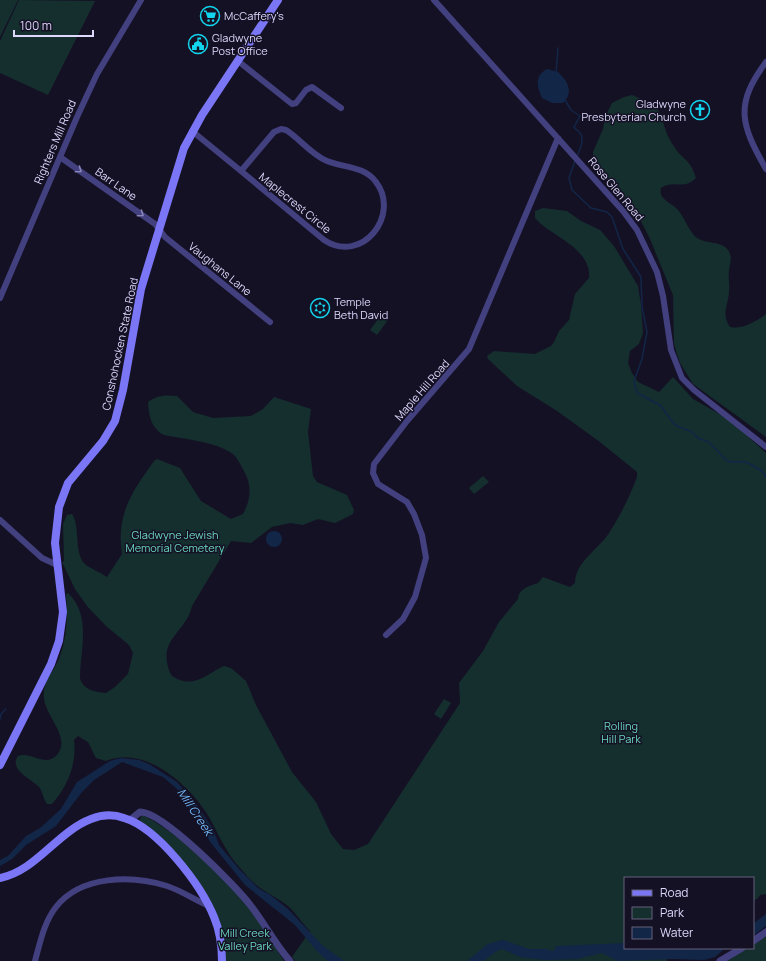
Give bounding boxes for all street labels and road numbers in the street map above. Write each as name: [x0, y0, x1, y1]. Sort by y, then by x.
street label: Righters Mill Road: [30, 97, 79, 186]
street label: Rose Glen Road: [585, 154, 648, 224]
street label: Barr Lane: [92, 164, 141, 204]
street label: Maplecrest Circle: [256, 169, 335, 237]
street label: Vaughans Lane: [186, 239, 255, 299]
street label: Conshohocken State Road: [98, 276, 141, 412]
street label: Maple Hill Road: [391, 356, 452, 423]

